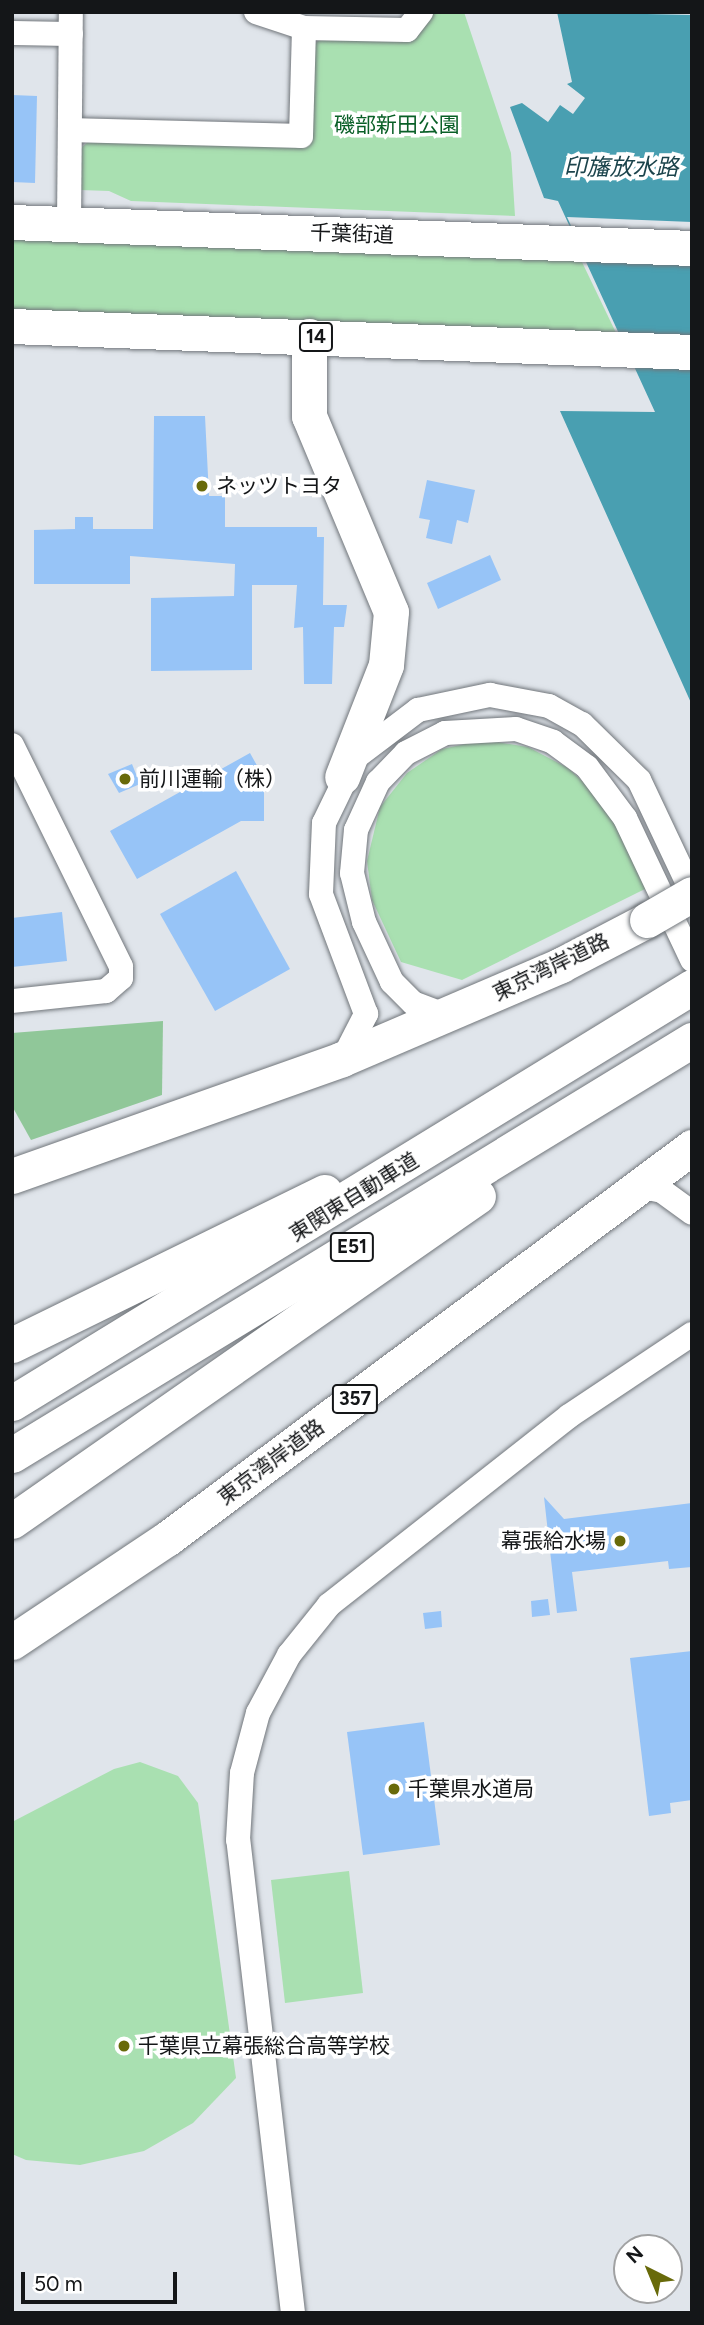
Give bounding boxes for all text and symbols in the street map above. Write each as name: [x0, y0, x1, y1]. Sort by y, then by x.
park label: 磯部新田公園: [334, 112, 460, 138]
water label: 印旛放水路: [564, 153, 678, 181]
street label: 千葉街道: [310, 220, 394, 248]
road number: 14: [298, 322, 334, 352]
place label: ネッツトヨタ: [216, 473, 342, 499]
marker: ネッツトヨタ: [194, 478, 210, 494]
place label: 前川運輸（株）: [139, 766, 286, 792]
marker: 前川運輸（株）: [117, 771, 133, 787]
street label: 東京湾岸道路: [489, 928, 613, 1006]
street label: 東関東自動車道: [285, 1147, 423, 1247]
road number: E51: [329, 1232, 375, 1262]
road number: 357: [330, 1384, 380, 1414]
street label: 東京湾岸道路: [213, 1414, 329, 1510]
place label: 幕張給水場: [501, 1528, 606, 1554]
marker: 幕張給水場: [612, 1533, 628, 1549]
place label: 千葉県水道局: [408, 1776, 534, 1802]
marker: 千葉県水道局: [386, 1781, 402, 1797]
place label: 千葉県立幕張総合高等学校: [138, 2033, 390, 2059]
marker: 千葉県立幕張総合高等学校: [116, 2038, 132, 2054]
north arrow: [613, 2234, 683, 2304]
text: N: [621, 2241, 648, 2268]
scale bar: [24, 2258, 180, 2302]
text: 50 m: [34, 2271, 83, 2296]

